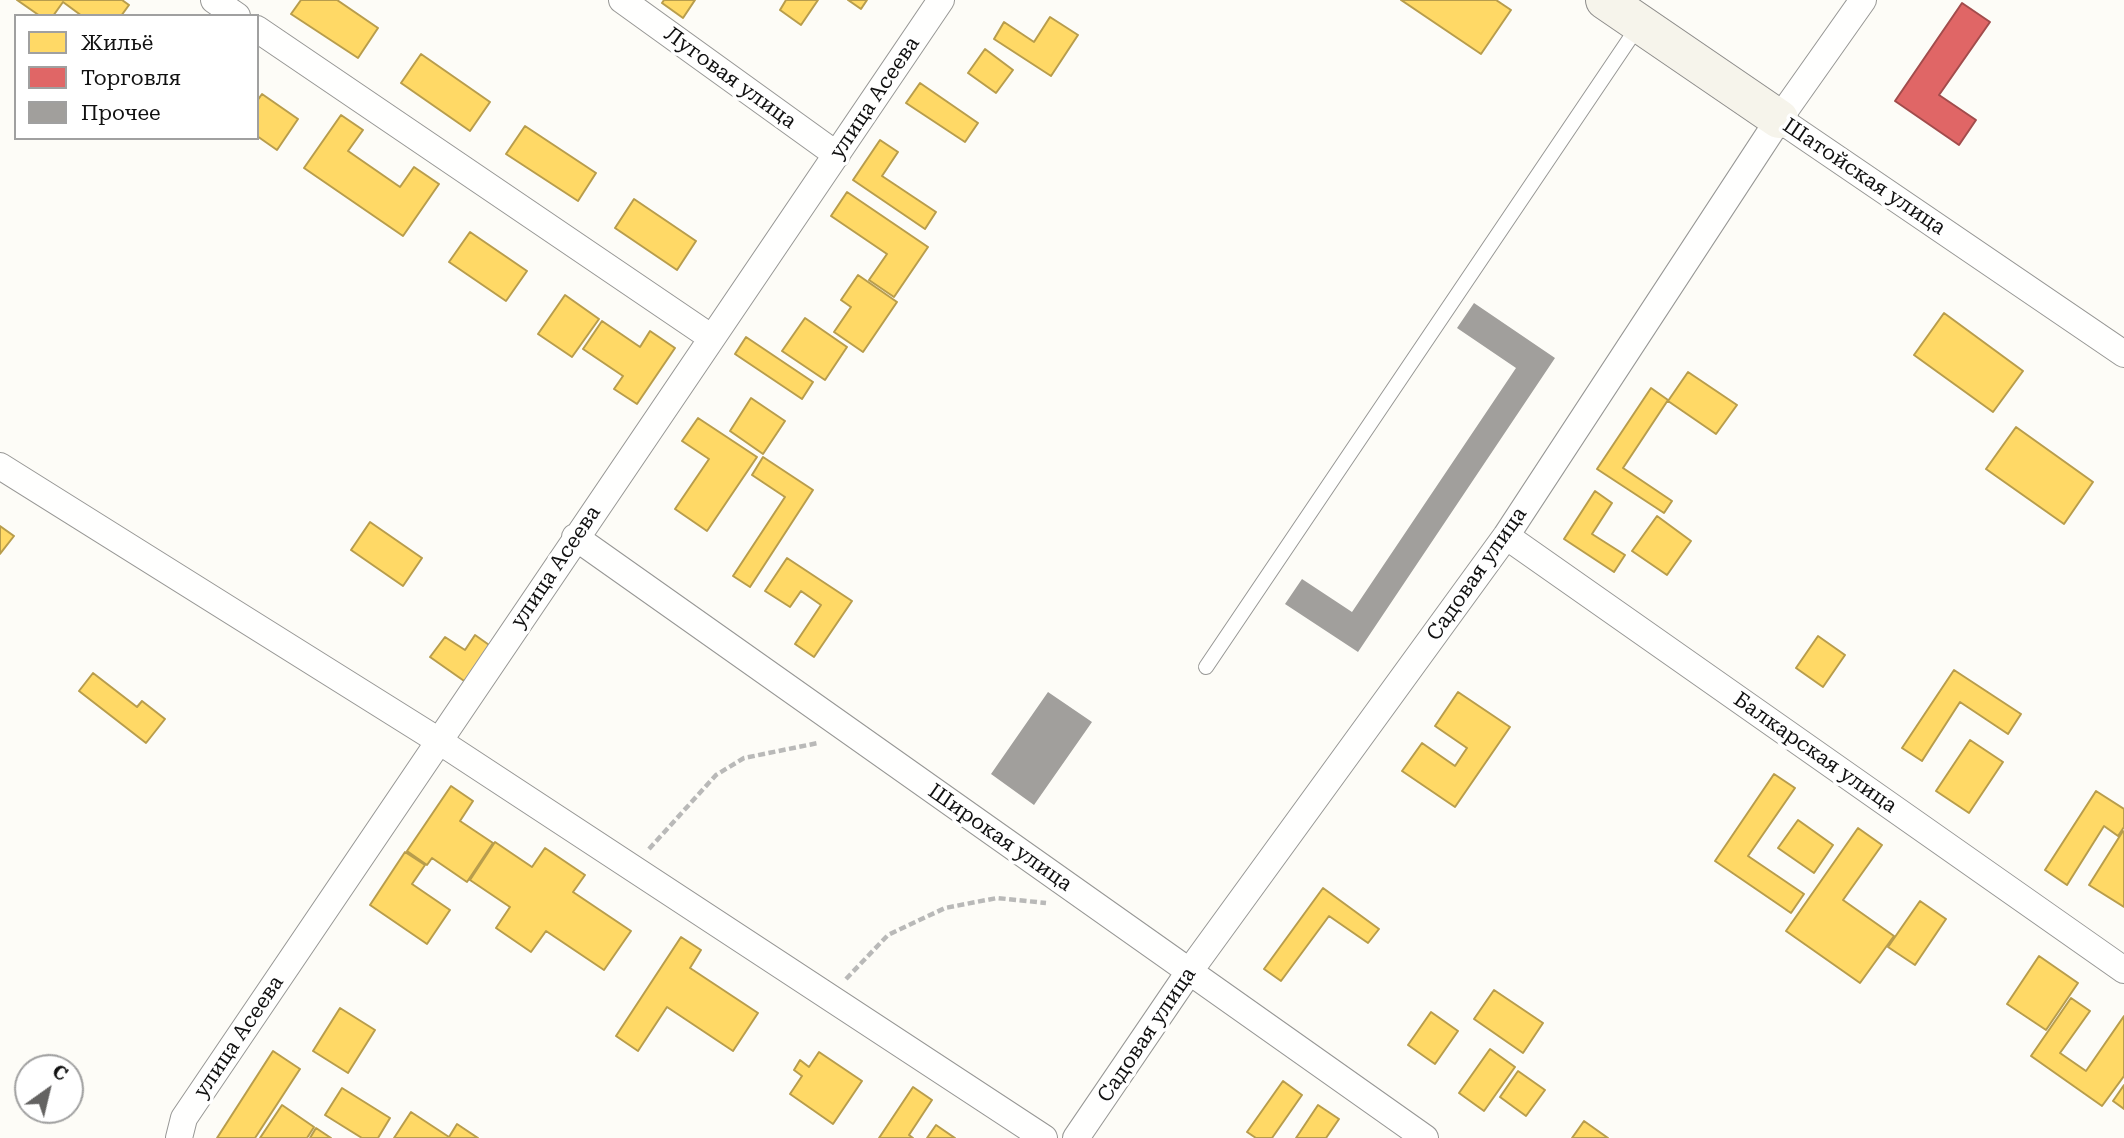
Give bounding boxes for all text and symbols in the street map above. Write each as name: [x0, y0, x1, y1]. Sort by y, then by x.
legend: [14, 14, 259, 140]
street label: Луговая улица: [659, 22, 801, 134]
text: Жильё: [81, 31, 153, 55]
street label: улица Асеева: [825, 32, 925, 164]
text: Торговля: [81, 66, 181, 90]
text: Прочее: [81, 101, 161, 125]
street label: Шатойская улица: [1778, 113, 1950, 241]
street label: улица Асеева: [506, 501, 606, 633]
street label: Садовая улица: [1422, 502, 1532, 646]
street label: Балкарская улица: [1729, 687, 1901, 819]
street label: Широкая улица: [923, 779, 1077, 897]
street label: Садовая улица: [1093, 963, 1201, 1107]
street label: улица Асеева: [189, 971, 289, 1103]
north arrow: [14, 1054, 84, 1124]
text: С: [48, 1060, 72, 1086]

